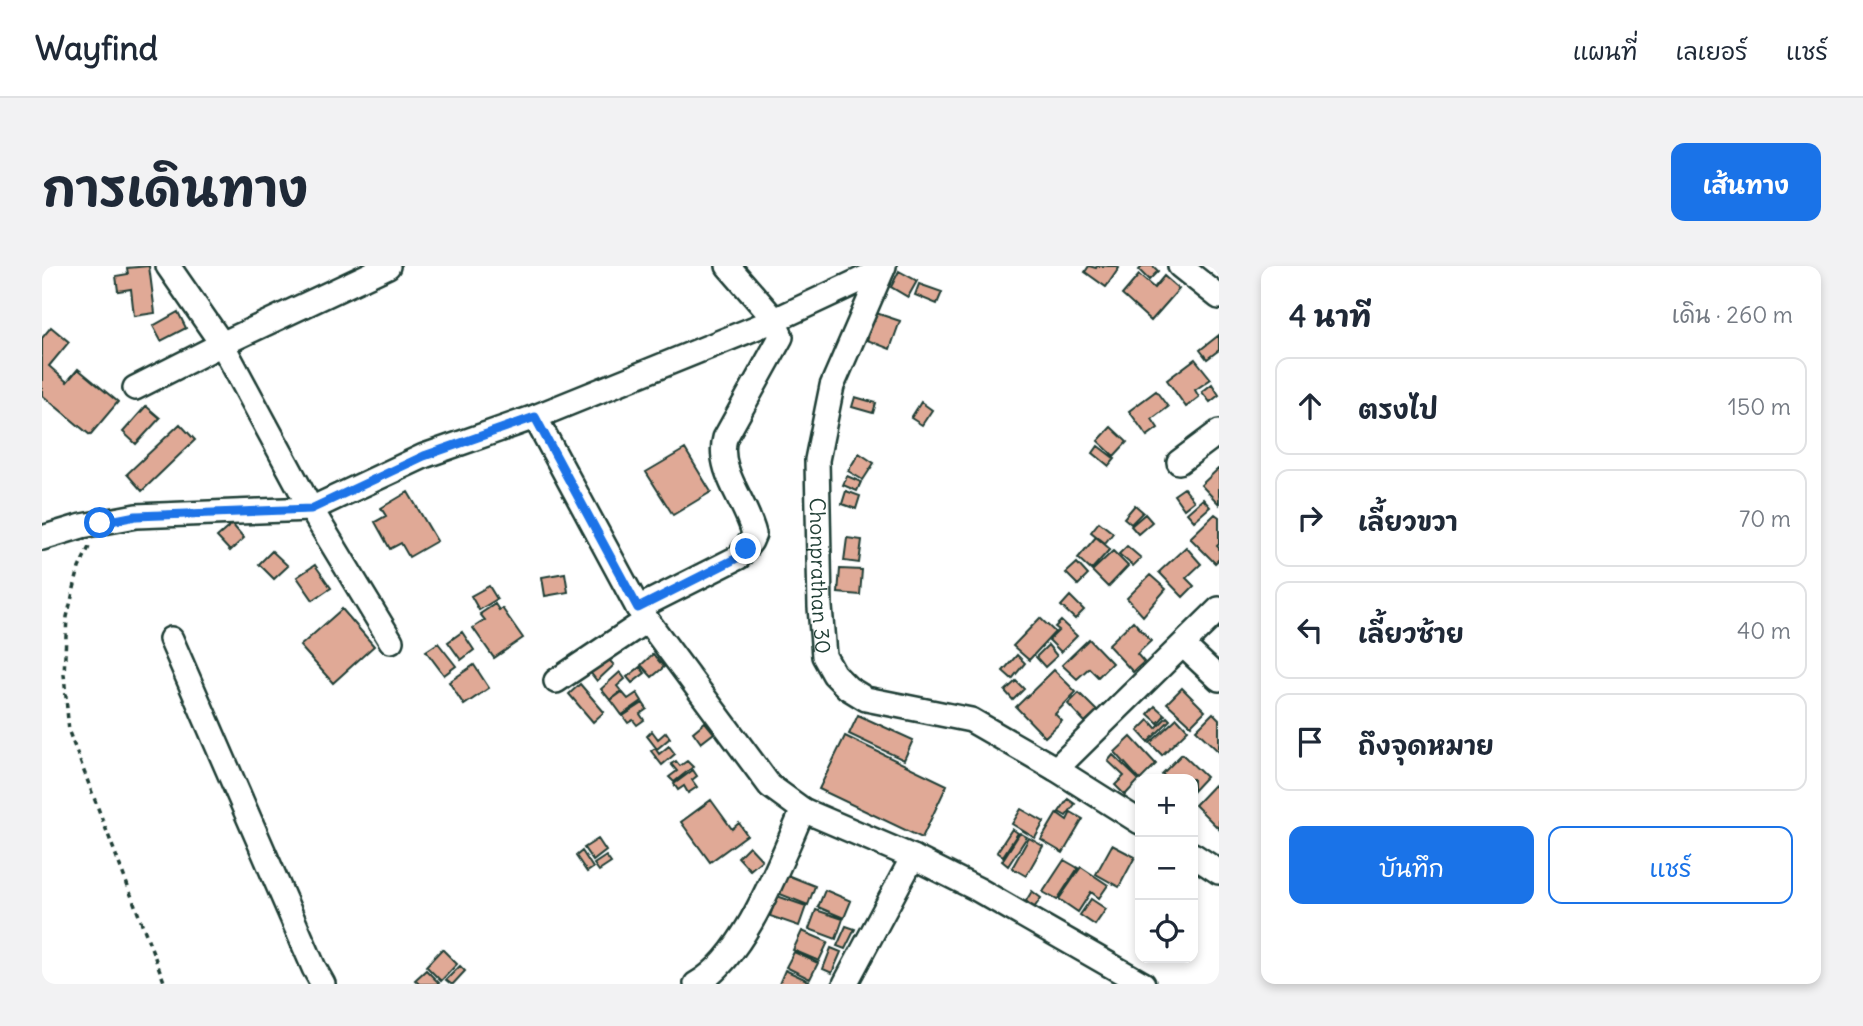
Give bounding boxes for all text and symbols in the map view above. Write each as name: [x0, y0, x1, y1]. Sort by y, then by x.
text: Wayfind: [35, 27, 158, 69]
text: แผนที่: [1573, 36, 1638, 66]
text: เลเยอร์: [1676, 36, 1748, 66]
text: แชร์: [1786, 36, 1828, 66]
button: เส้นทาง: [1671, 143, 1821, 221]
text: การเดินทาง: [42, 158, 308, 219]
text: 4 นาที: [1289, 297, 1371, 335]
text: เดิน · 260 m: [1672, 300, 1793, 329]
icon: ahead: [1291, 387, 1329, 425]
text: 150 m: [1728, 392, 1791, 421]
text: ตรงไป: [1358, 393, 1438, 426]
street label: Chonprathan 30: [804, 497, 837, 655]
icon: right: [1291, 499, 1329, 537]
text: 70 m: [1739, 504, 1791, 533]
text: เลี้ยวขวา: [1358, 505, 1458, 538]
route start: [84, 507, 115, 538]
route end: [730, 533, 761, 564]
icon: left: [1291, 611, 1329, 649]
text: 40 m: [1737, 616, 1791, 645]
text: เลี้ยวซ้าย: [1358, 617, 1464, 650]
icon: arrive: [1291, 723, 1329, 761]
text: ถึงจุดหมาย: [1358, 729, 1494, 762]
map controls: [1135, 774, 1198, 963]
button: +: [1135, 774, 1198, 837]
button: บันทึก: [1289, 826, 1534, 904]
button: แชร์: [1548, 826, 1793, 904]
button: −: [1135, 837, 1198, 900]
button: locate: [1135, 900, 1198, 963]

